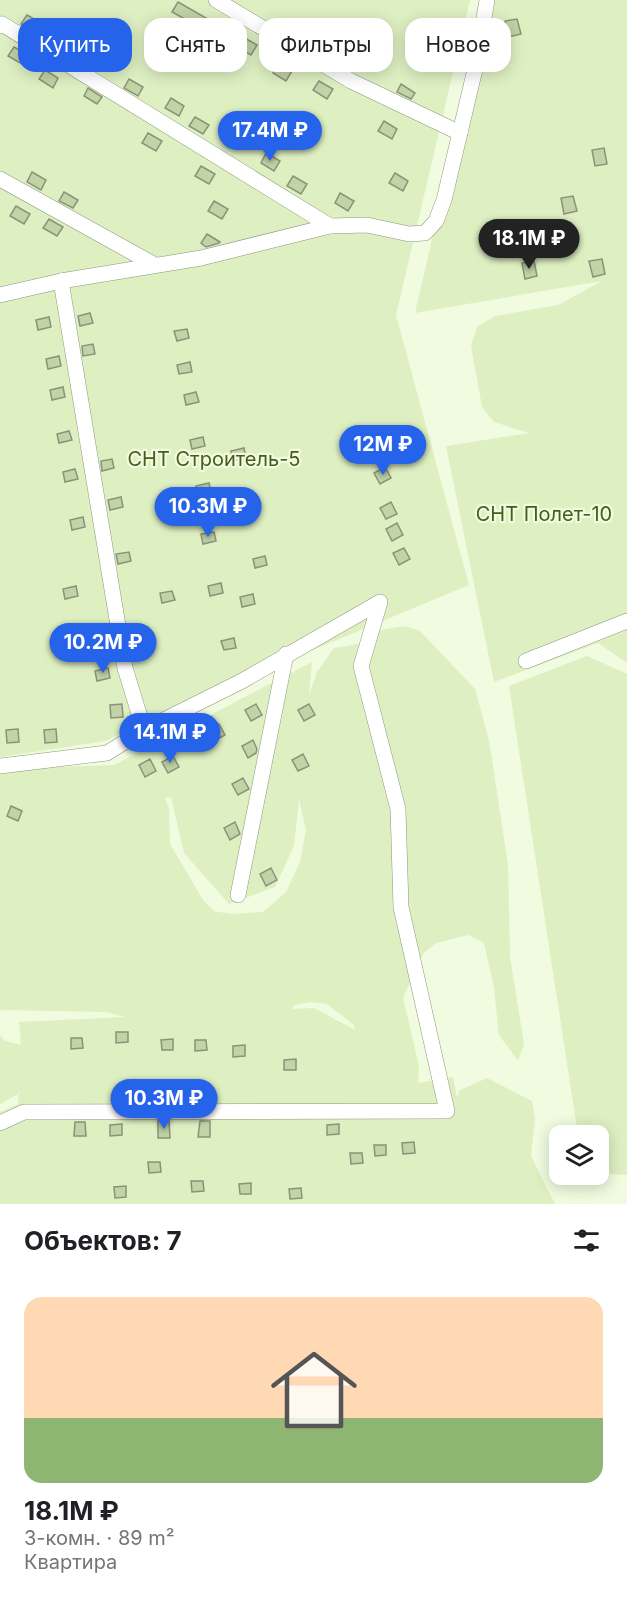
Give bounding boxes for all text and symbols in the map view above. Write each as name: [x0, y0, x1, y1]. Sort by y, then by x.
chip: Купить: [18, 18, 132, 72]
chip: Снять: [144, 18, 247, 72]
chip: Фильтры: [259, 18, 393, 72]
chip: Новое: [405, 18, 511, 72]
pin: 17.4M ₽: [215, 111, 325, 162]
text: 17.4M ₽: [232, 118, 308, 142]
pin: 18.1M ₽: [474, 219, 584, 270]
text: 18.1M ₽: [493, 226, 565, 250]
pin: 12M ₽: [341, 425, 425, 476]
text: 12M ₽: [353, 432, 413, 456]
park label: СНТ Строитель-5: [128, 447, 301, 471]
pin: 10.3M ₽: [153, 487, 263, 538]
text: 10.3M ₽: [169, 494, 247, 518]
park label: СНТ Полет-10: [476, 502, 612, 526]
pin: 10.2M ₽: [48, 623, 158, 674]
text: 10.2M ₽: [63, 630, 143, 654]
pin: 14.1M ₽: [115, 713, 225, 764]
text: 14.1M ₽: [133, 720, 207, 744]
pin: 10.3M ₽: [109, 1079, 219, 1130]
text: 10.3M ₽: [125, 1086, 203, 1110]
map controls: [549, 1125, 609, 1185]
button: layers: [549, 1125, 609, 1185]
icon: filters: [570, 1224, 603, 1257]
text: Объектов: 7: [24, 1225, 182, 1256]
icon: home: [260, 1336, 368, 1444]
text: 18.1M ₽: [24, 1495, 119, 1526]
text: 3-комн. · 89 m²: [24, 1526, 175, 1550]
text: Квартира: [24, 1550, 117, 1574]

